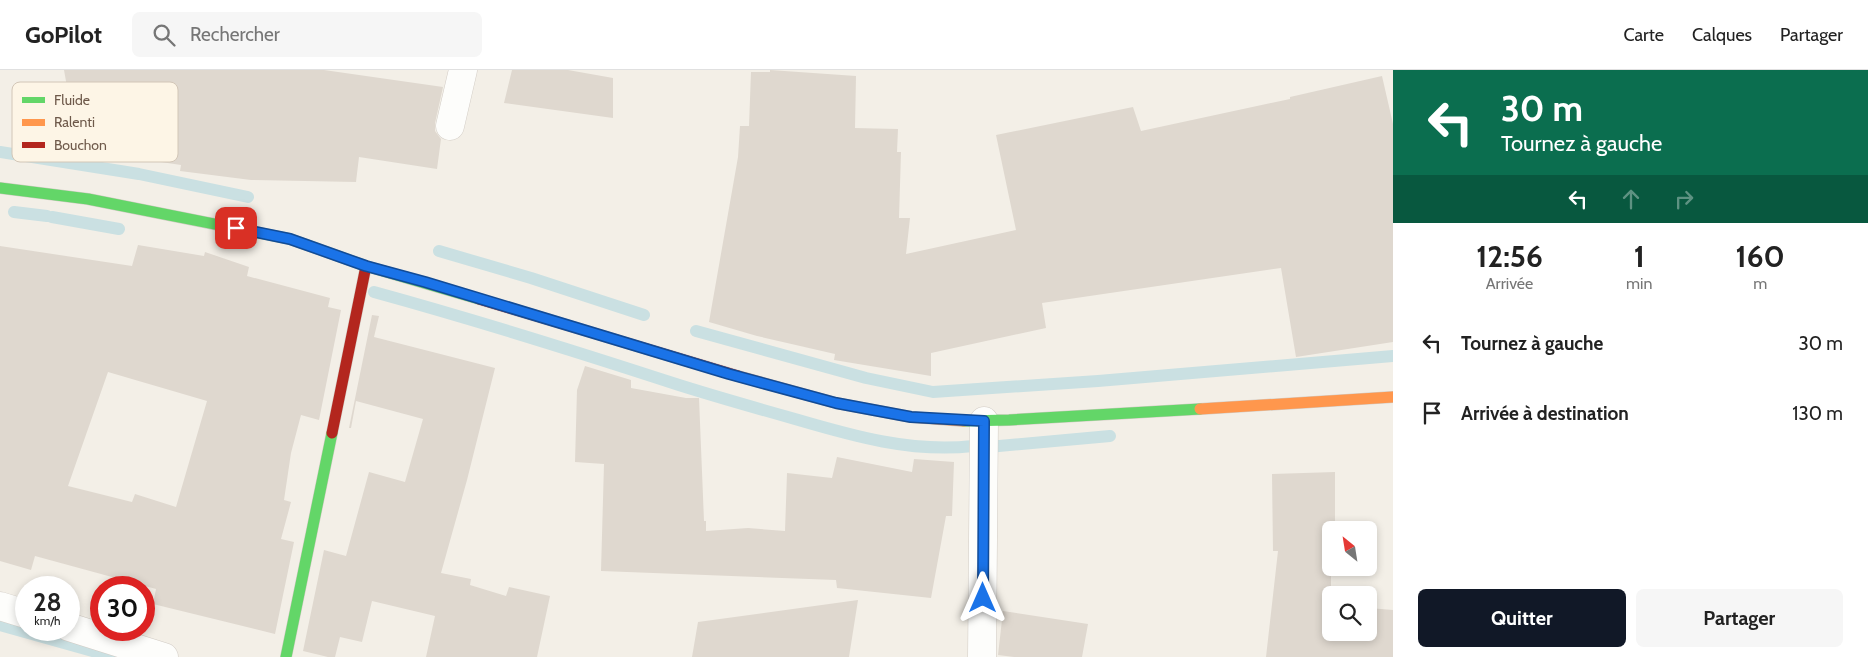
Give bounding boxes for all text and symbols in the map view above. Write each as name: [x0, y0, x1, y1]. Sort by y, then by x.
search box: [132, 12, 482, 57]
text: GoPilot: [25, 20, 102, 49]
icon: search: [150, 21, 178, 49]
text: Rechercher: [190, 23, 280, 46]
text: Carte: [1623, 24, 1664, 46]
text: Calques: [1692, 24, 1752, 46]
text: Partager: [1780, 24, 1843, 46]
legend: [12, 82, 178, 162]
text: 30 m: [1501, 87, 1583, 130]
icon: left: [1418, 90, 1483, 155]
text: Fluide: [54, 91, 90, 109]
text: Ralenti: [54, 113, 95, 131]
text: Tournez à gauche: [1501, 130, 1662, 157]
text: Bouchon: [54, 136, 107, 154]
icon: left: [1564, 185, 1592, 213]
icon: ahead: [1617, 185, 1645, 213]
icon: right: [1670, 185, 1698, 213]
pin: [215, 207, 257, 249]
icon: arrive: [222, 214, 250, 242]
text: 12:56: [1476, 238, 1543, 275]
text: 1: [1634, 238, 1645, 275]
text: 160: [1736, 238, 1785, 275]
text: Arrivée: [1486, 274, 1533, 293]
text: min: [1626, 274, 1652, 293]
text: m: [1753, 274, 1767, 293]
icon: left: [1418, 329, 1446, 357]
text: Tournez à gauche: [1461, 332, 1603, 355]
text: 30 m: [1799, 332, 1843, 355]
icon: arrive: [1418, 399, 1446, 427]
text: Arrivée à destination: [1461, 402, 1629, 425]
text: 130 m: [1792, 402, 1843, 425]
north arrow: [1322, 521, 1378, 576]
map controls: [1322, 521, 1377, 641]
position arrow: [956, 571, 1008, 623]
speed limit sign: 30: [90, 576, 155, 641]
button: search: [1322, 586, 1377, 641]
text: 28: [33, 587, 62, 617]
button: Quitter: [1418, 589, 1626, 647]
button: Partager: [1636, 589, 1843, 647]
text: km/h: [34, 613, 61, 628]

